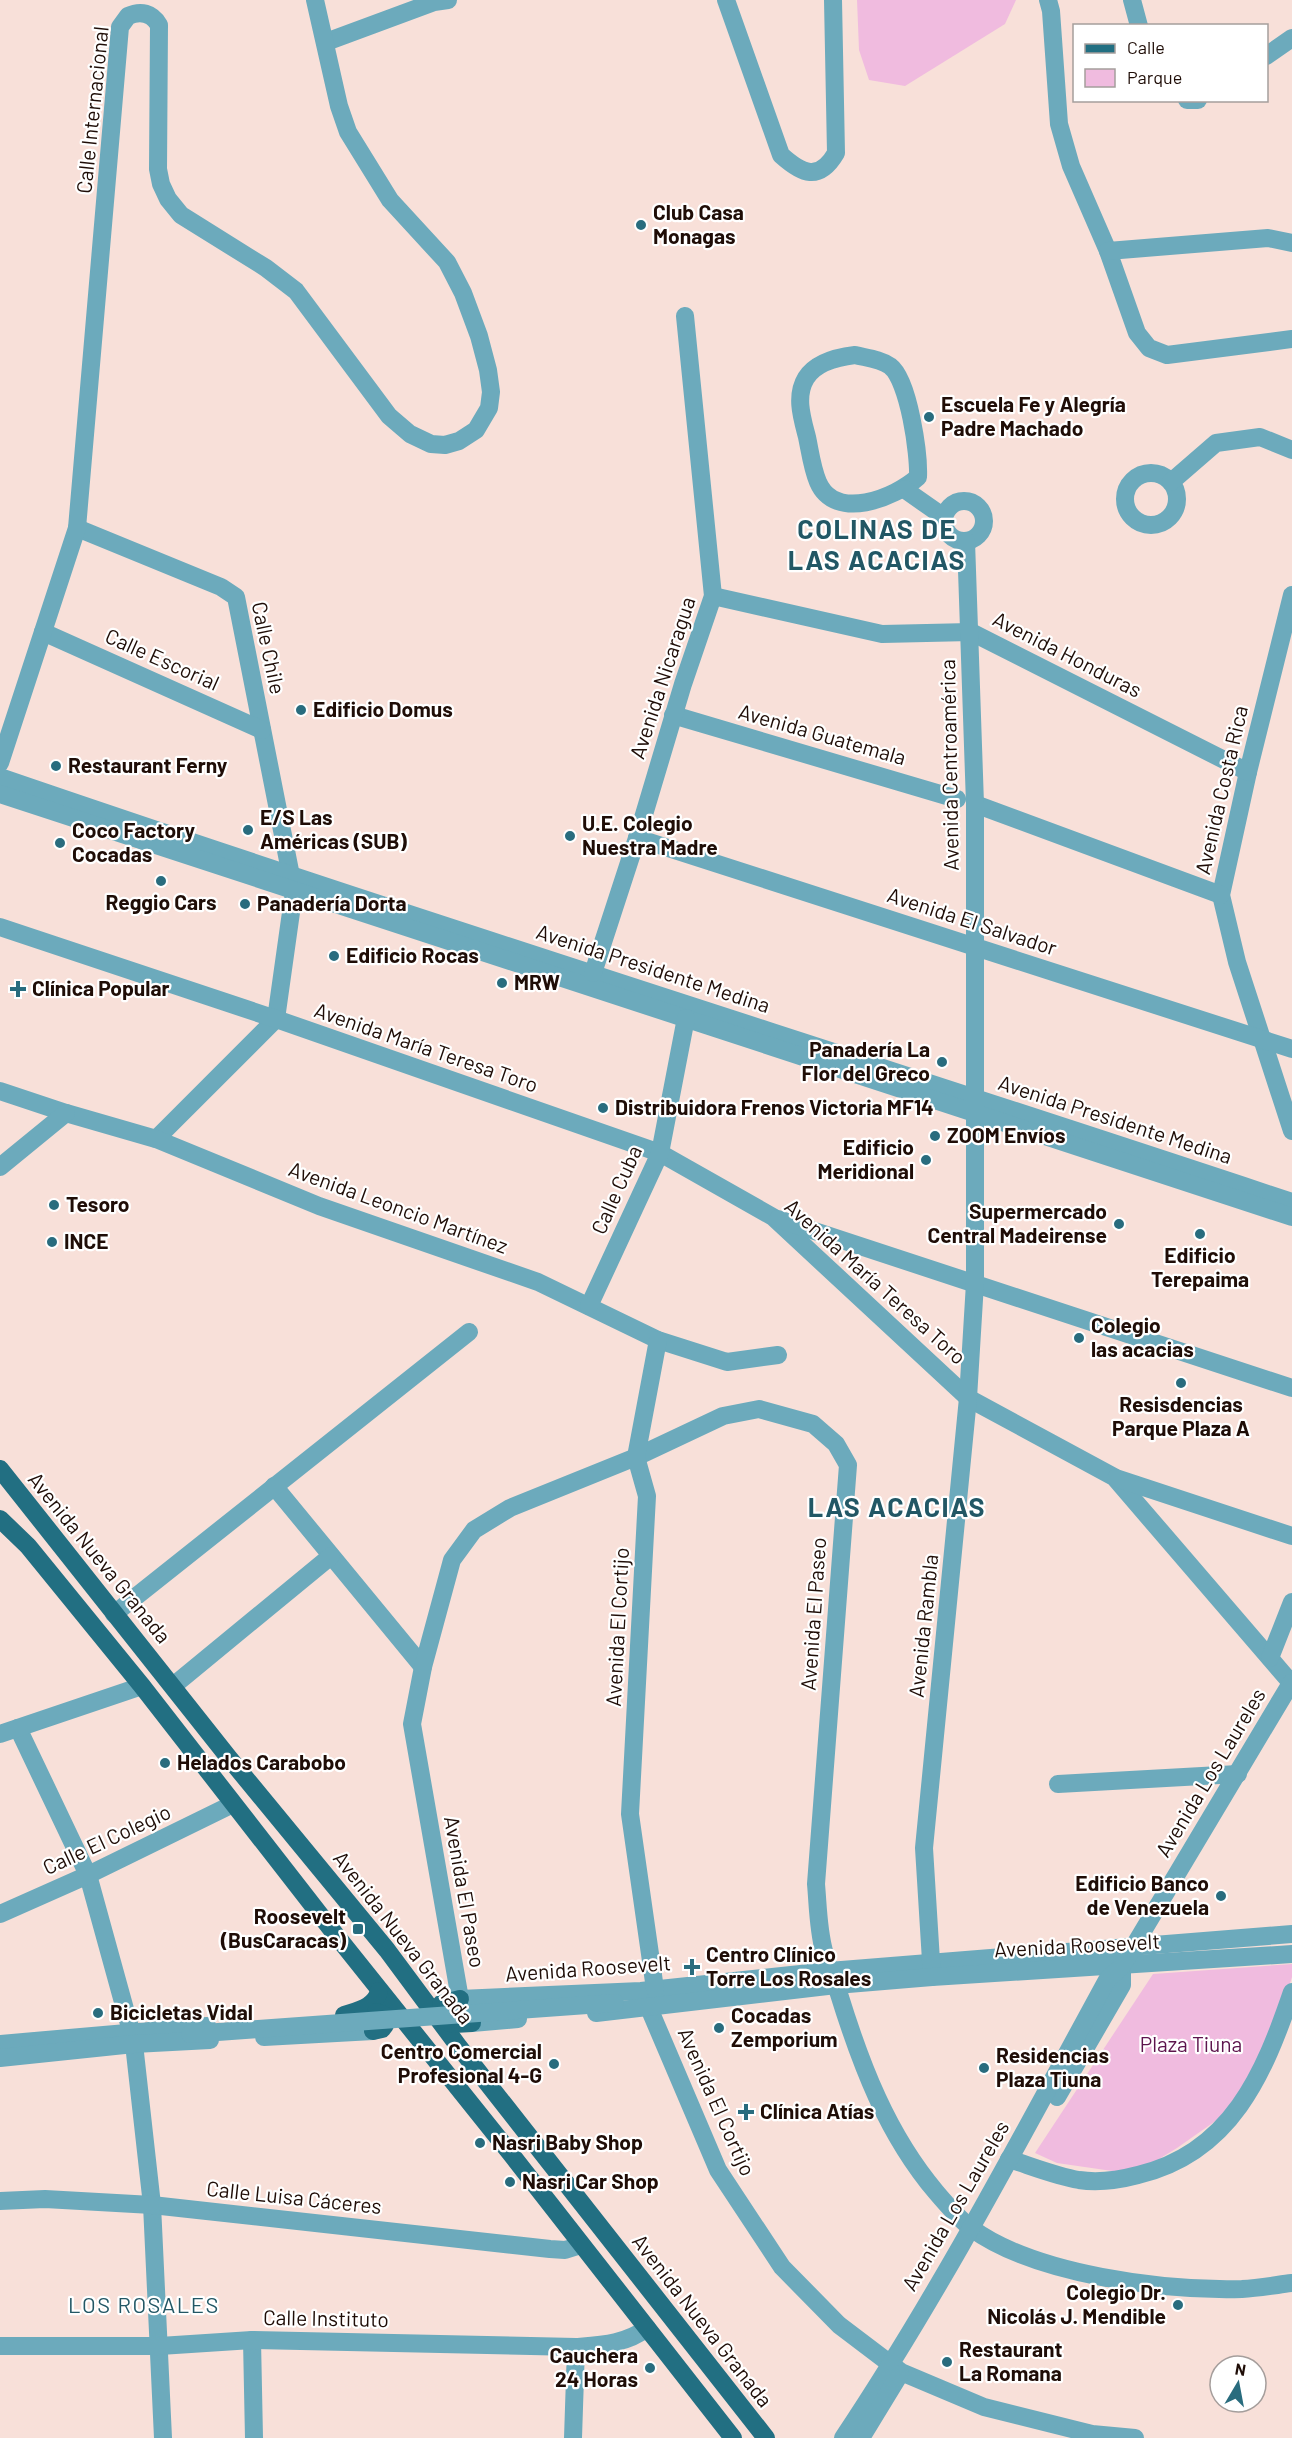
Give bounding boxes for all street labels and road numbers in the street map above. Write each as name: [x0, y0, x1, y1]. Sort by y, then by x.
street label: Calle Internacional: [70, 25, 113, 195]
street label: Avenida Nicaragua: [624, 593, 700, 762]
street label: Calle Chile: [247, 599, 291, 696]
street label: Avenida Honduras: [989, 605, 1146, 702]
street label: Calle Escorial: [102, 622, 223, 695]
street label: Avenida Centroamérica: [934, 659, 963, 871]
street label: Avenida Guatemala: [736, 698, 909, 769]
street label: Avenida Costa Rica: [1189, 703, 1252, 877]
street label: Avenida El Salvador: [885, 881, 1061, 960]
street label: Avenida Presidente Medina: [533, 918, 773, 1017]
street label: Avenida María Teresa Toro: [311, 997, 542, 1097]
street label: Avenida Presidente Medina: [995, 1069, 1235, 1168]
street label: Calle Cuba: [585, 1141, 646, 1238]
street label: Avenida Leoncio Martínez: [286, 1155, 511, 1258]
street label: Avenida María Teresa Toro: [780, 1193, 972, 1369]
street label: Avenida Nueva Granada: [24, 1467, 177, 1648]
street label: Avenida El Paseo: [795, 1536, 830, 1691]
street label: Avenida El Cortijo: [600, 1547, 633, 1707]
street label: Avenida Rambla: [903, 1553, 942, 1699]
street label: Avenida Los Laureles: [1149, 1683, 1270, 1861]
street label: Calle El Colegio: [38, 1798, 174, 1879]
street label: Avenida El Paseo: [440, 1814, 491, 1970]
street label: Avenida Nueva Granada: [329, 1846, 479, 2029]
street label: Avenida Roosevelt: [993, 1928, 1160, 1961]
street label: Avenida Roosevelt: [504, 1949, 672, 1986]
street label: Avenida El Cortijo: [674, 2023, 761, 2179]
street label: Avenida Los Laureles: [896, 2116, 1014, 2295]
street label: Calle Luisa Cáceres: [205, 2175, 383, 2218]
street label: Avenida Nueva Granada: [628, 2229, 778, 2412]
street label: Calle Instituto: [263, 2304, 389, 2331]

